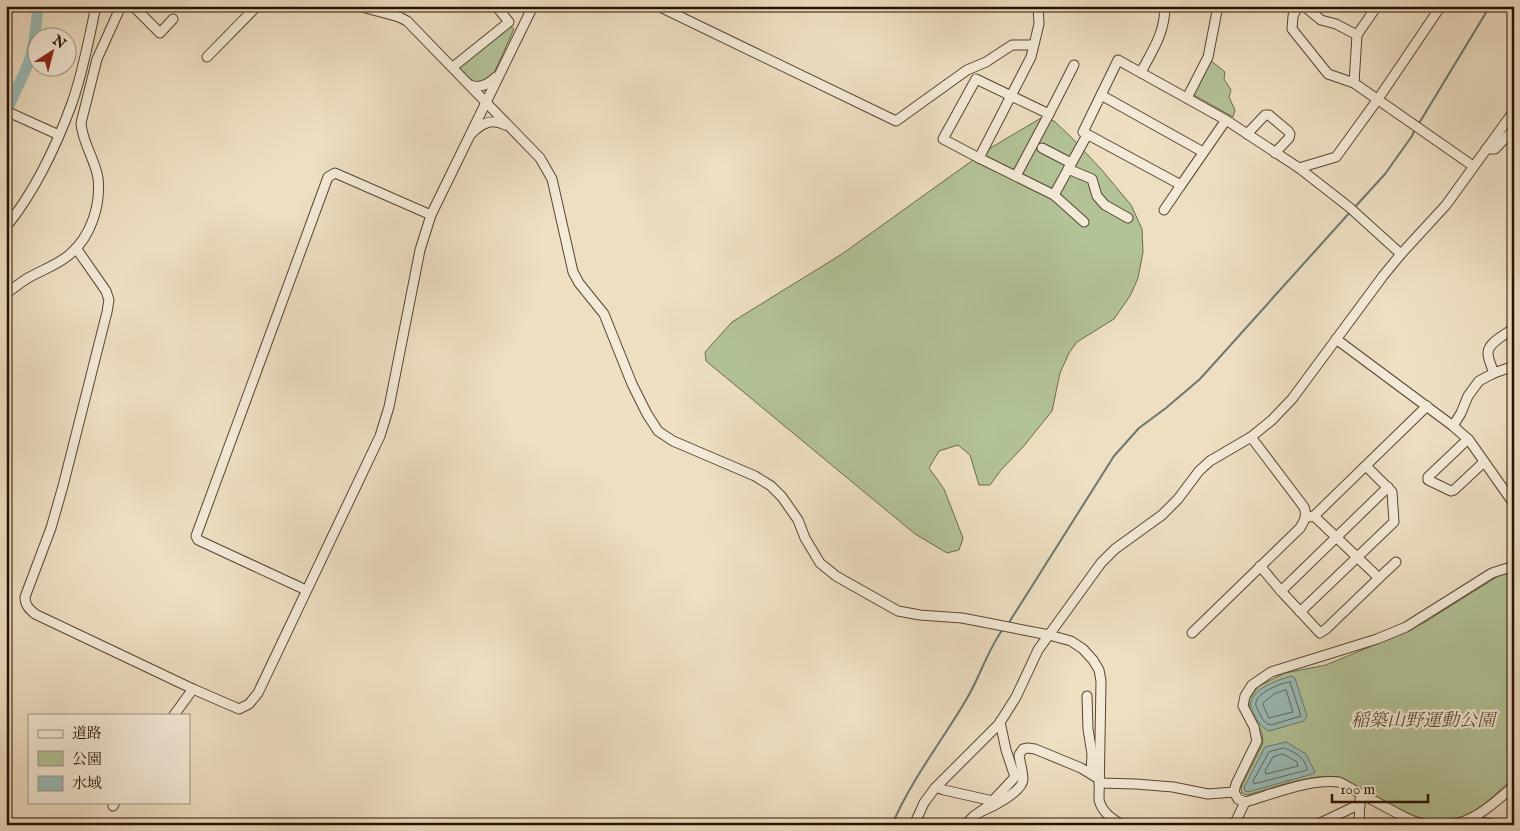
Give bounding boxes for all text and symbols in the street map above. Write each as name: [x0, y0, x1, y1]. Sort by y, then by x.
north arrow: [28, 28, 78, 78]
text: N: [48, 31, 69, 53]
park label: 稲築山野運動公園: [1351, 710, 1498, 733]
legend: [28, 714, 190, 804]
text: 道路: [72, 724, 102, 743]
text: 公園: [72, 750, 102, 769]
scale bar: [1332, 771, 1429, 803]
text: 水域: [72, 774, 102, 793]
text: 100 m: [1340, 780, 1376, 799]

